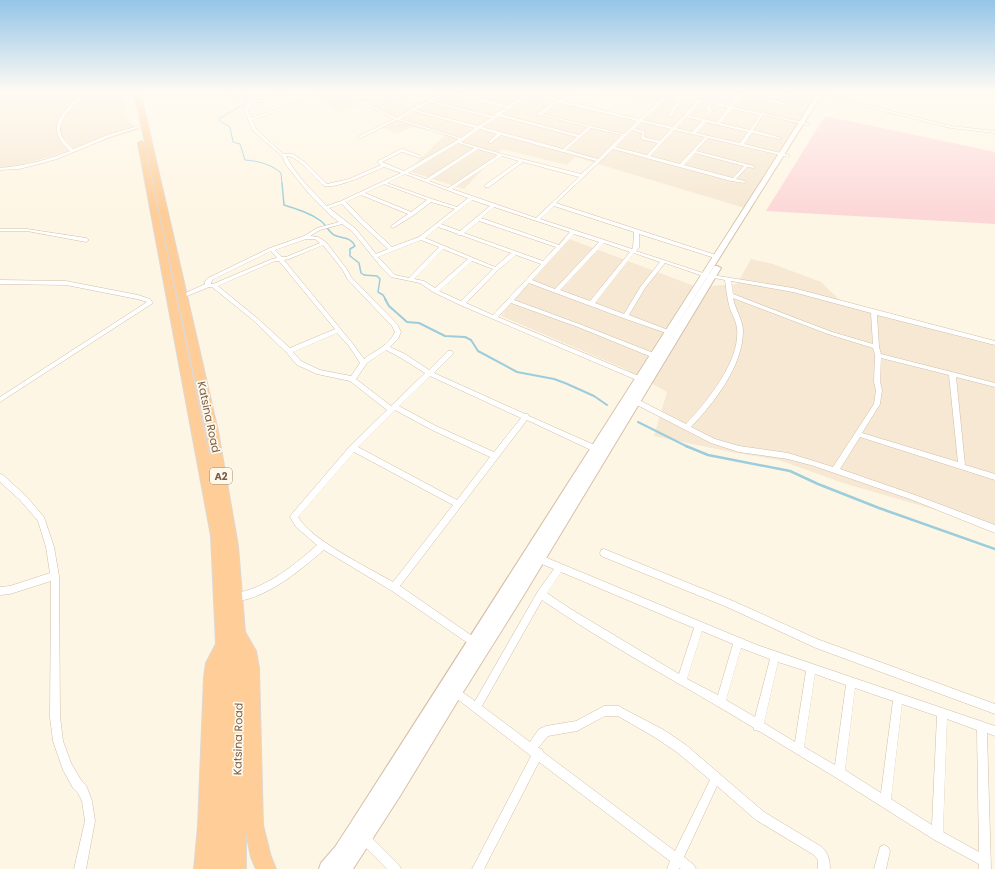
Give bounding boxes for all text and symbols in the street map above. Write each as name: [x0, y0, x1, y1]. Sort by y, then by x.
street label: Katsina Road: [194, 380, 224, 454]
road number: A2: [210, 468, 232, 484]
street label: Katsina Road: [229, 703, 247, 775]

